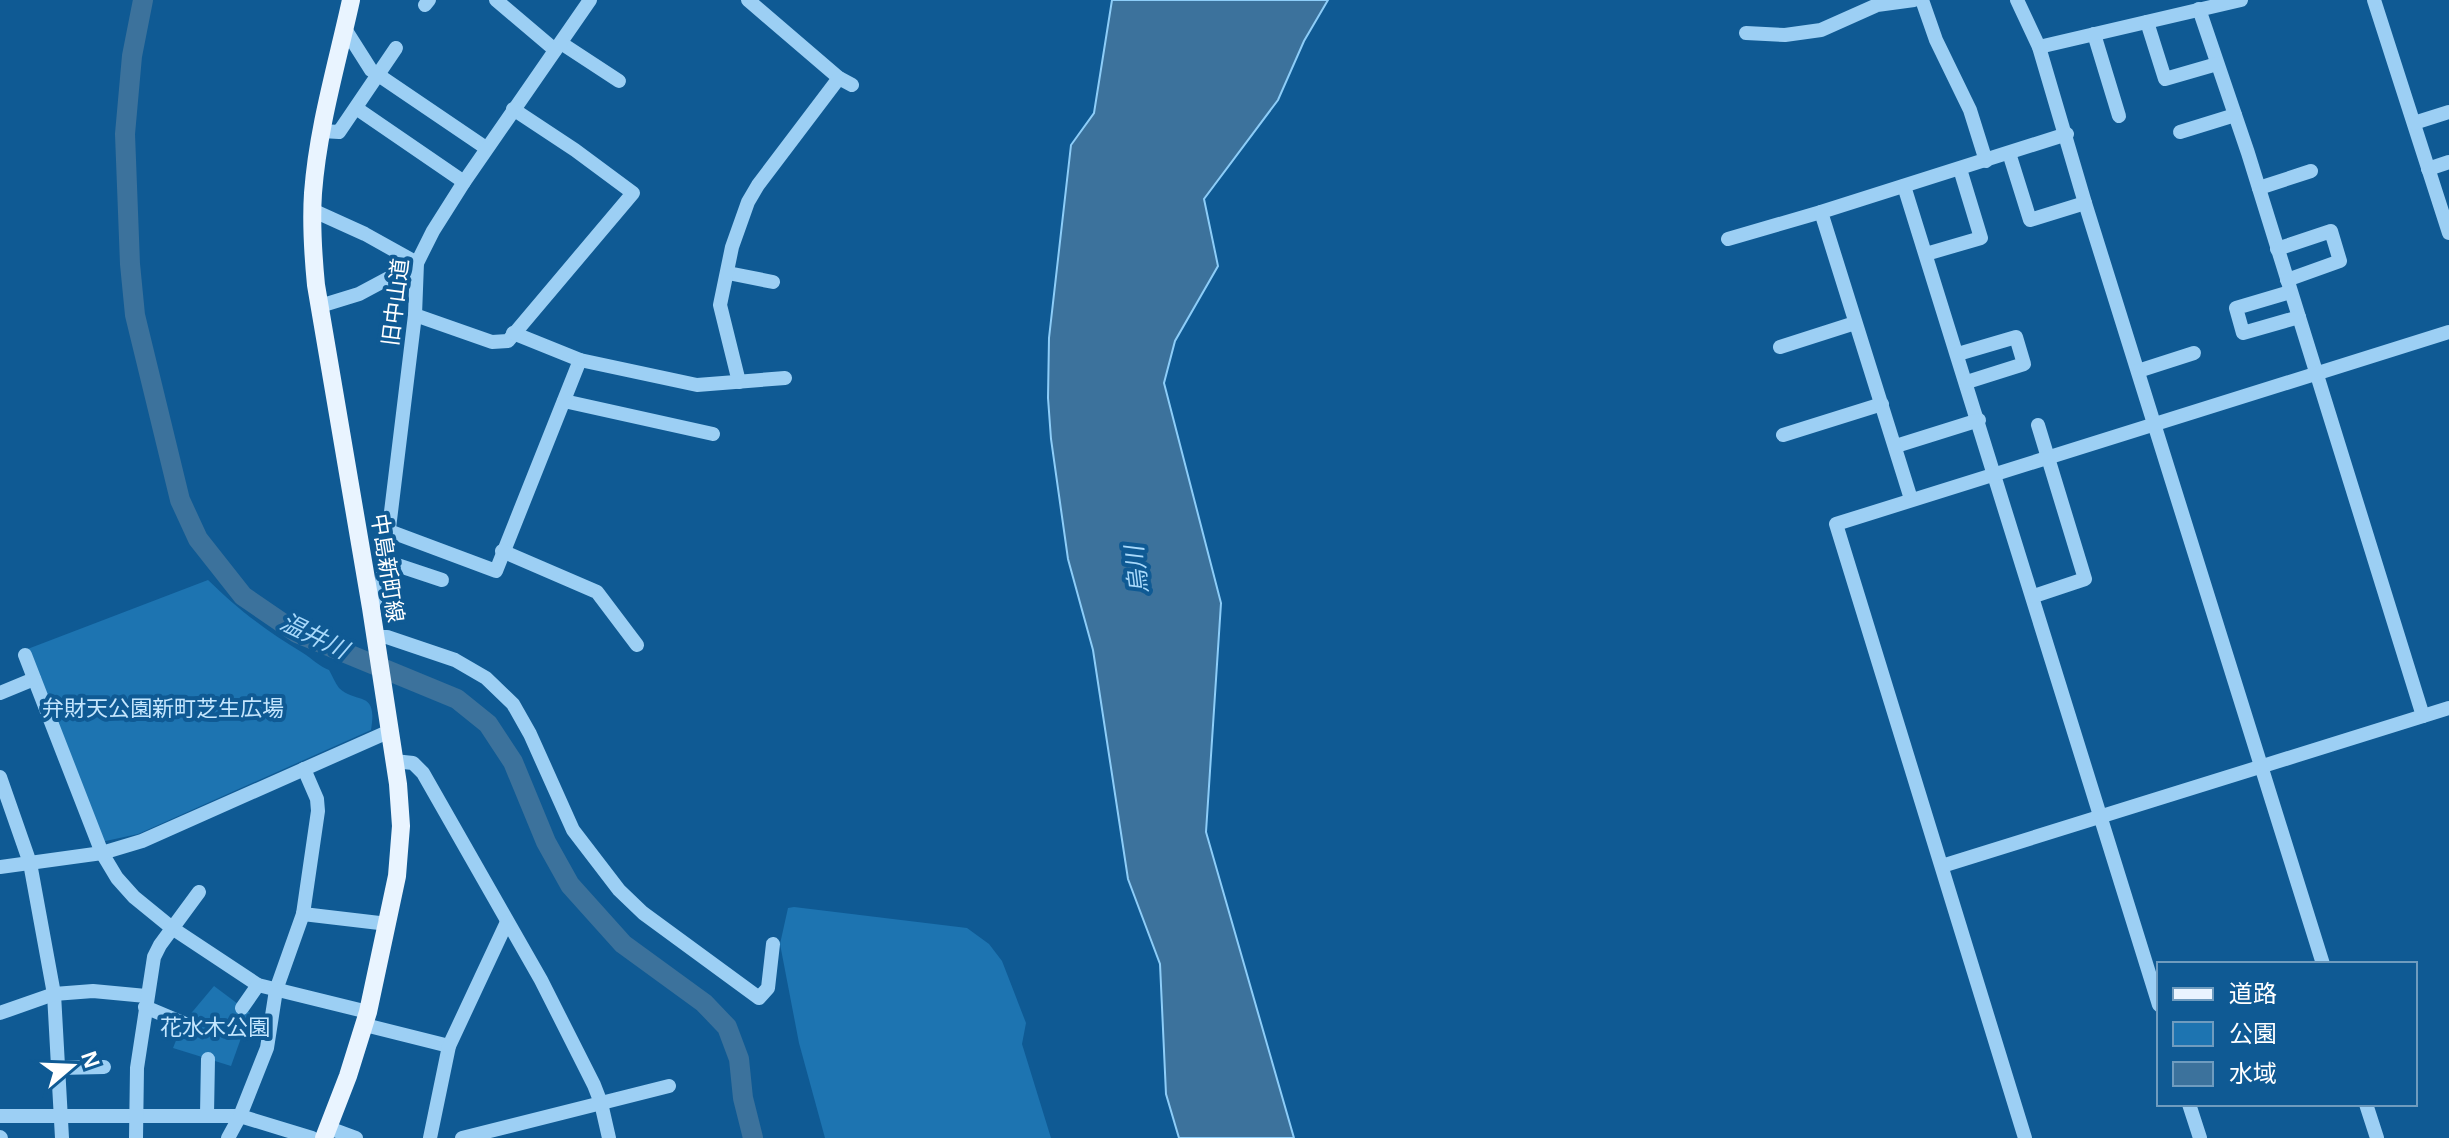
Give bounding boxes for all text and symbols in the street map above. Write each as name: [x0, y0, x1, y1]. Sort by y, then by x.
street label: 旧中山道: [378, 257, 413, 347]
street label: 中島新町線: [367, 512, 408, 624]
water label: 烏川: [1120, 542, 1153, 596]
water label: 温井川: [276, 608, 355, 665]
park label: 弁財天公園新町芝生広場: [42, 696, 284, 721]
legend: [2157, 962, 2417, 1106]
text: 道路: [2229, 980, 2277, 1007]
park label: 花水木公園: [160, 1015, 270, 1040]
text: 公園: [2229, 1020, 2277, 1047]
north arrow: [32, 1026, 112, 1106]
text: N: [76, 1048, 105, 1071]
text: 水域: [2229, 1060, 2277, 1087]

